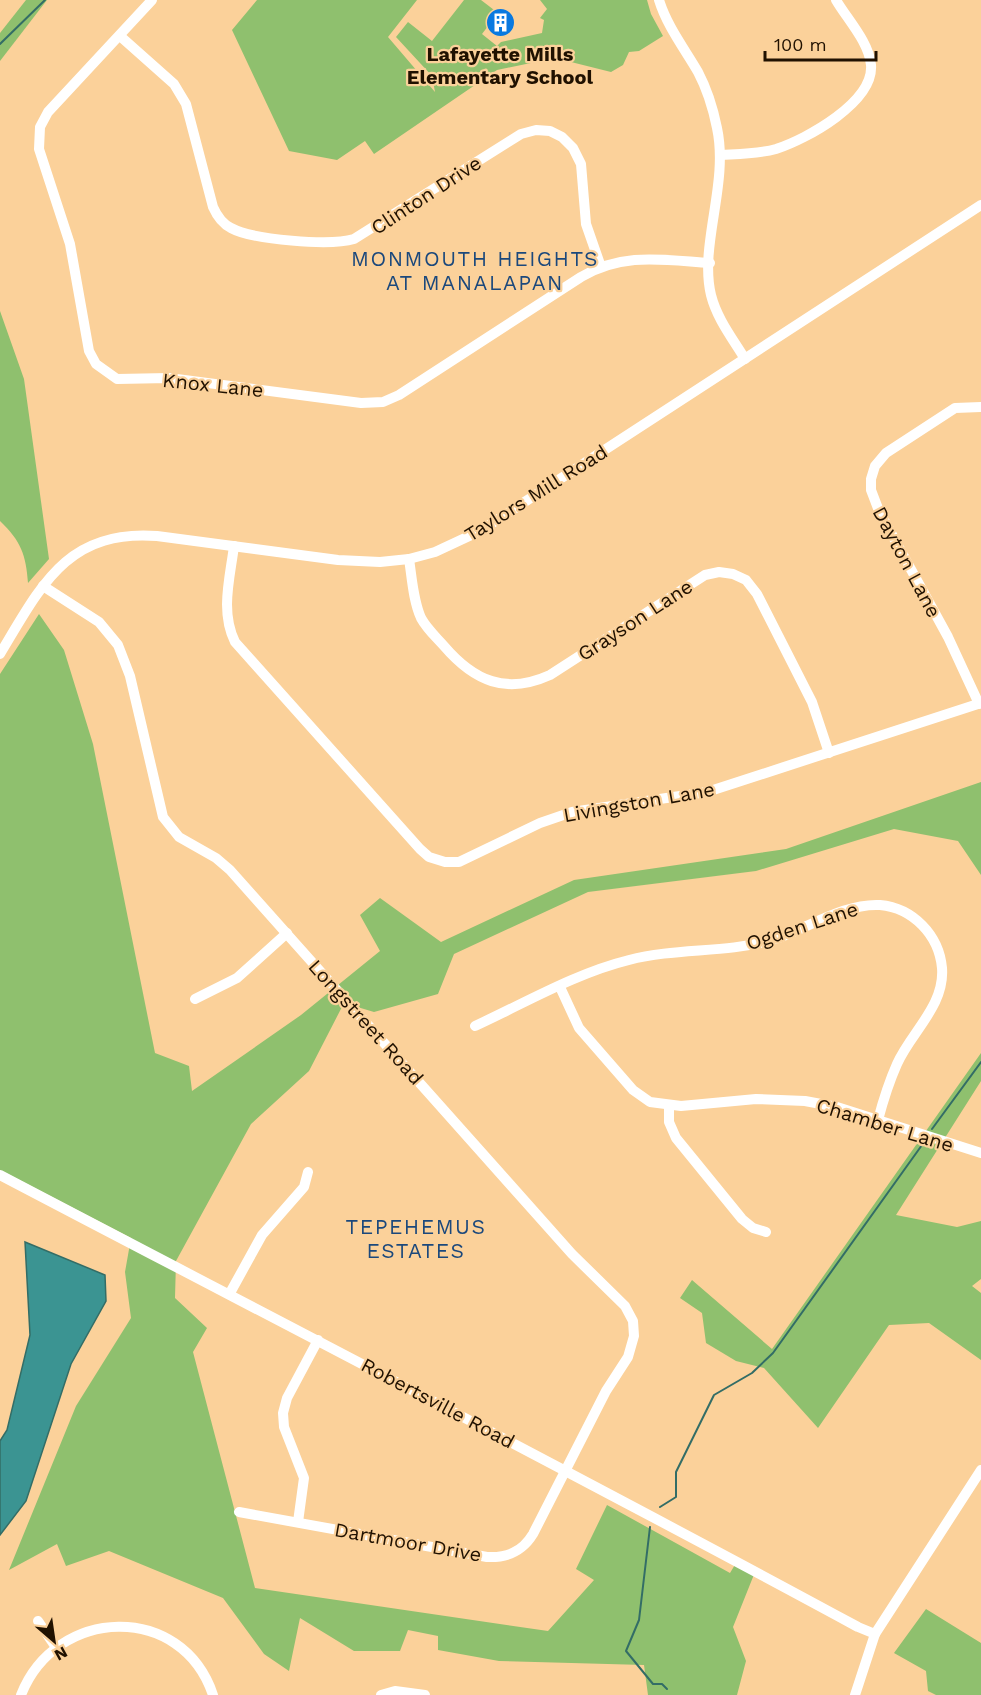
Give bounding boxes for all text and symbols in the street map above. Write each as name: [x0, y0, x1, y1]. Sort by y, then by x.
building icon: Lafayette Mills Elementary School: [484, 7, 516, 39]
scale bar: [765, 24, 876, 62]
text: 100 m: [774, 34, 827, 55]
place label: Lafayette Mills Elementary School: [407, 42, 594, 89]
street label: Clinton Drive: [366, 150, 486, 240]
district label: MONMOUTH HEIGHTS AT MANALAPAN: [351, 246, 599, 295]
street label: Knox Lane: [161, 368, 265, 402]
street label: Taylors Mill Road: [460, 439, 612, 547]
street label: Dayton Lane: [868, 502, 946, 622]
street label: Grayson Lane: [573, 574, 697, 666]
street label: Livingston Lane: [561, 777, 717, 827]
street label: Ogden Lane: [743, 897, 861, 955]
street label: Longstreet Road: [303, 954, 429, 1090]
street label: Chamber Lane: [813, 1093, 957, 1157]
district label: TEPEHEMUS ESTATES: [346, 1214, 486, 1263]
street label: Robertsville Road: [357, 1352, 519, 1454]
street label: Dartmoor Drive: [333, 1517, 483, 1567]
north arrow: [24, 1611, 84, 1671]
text: N: [51, 1642, 71, 1665]

